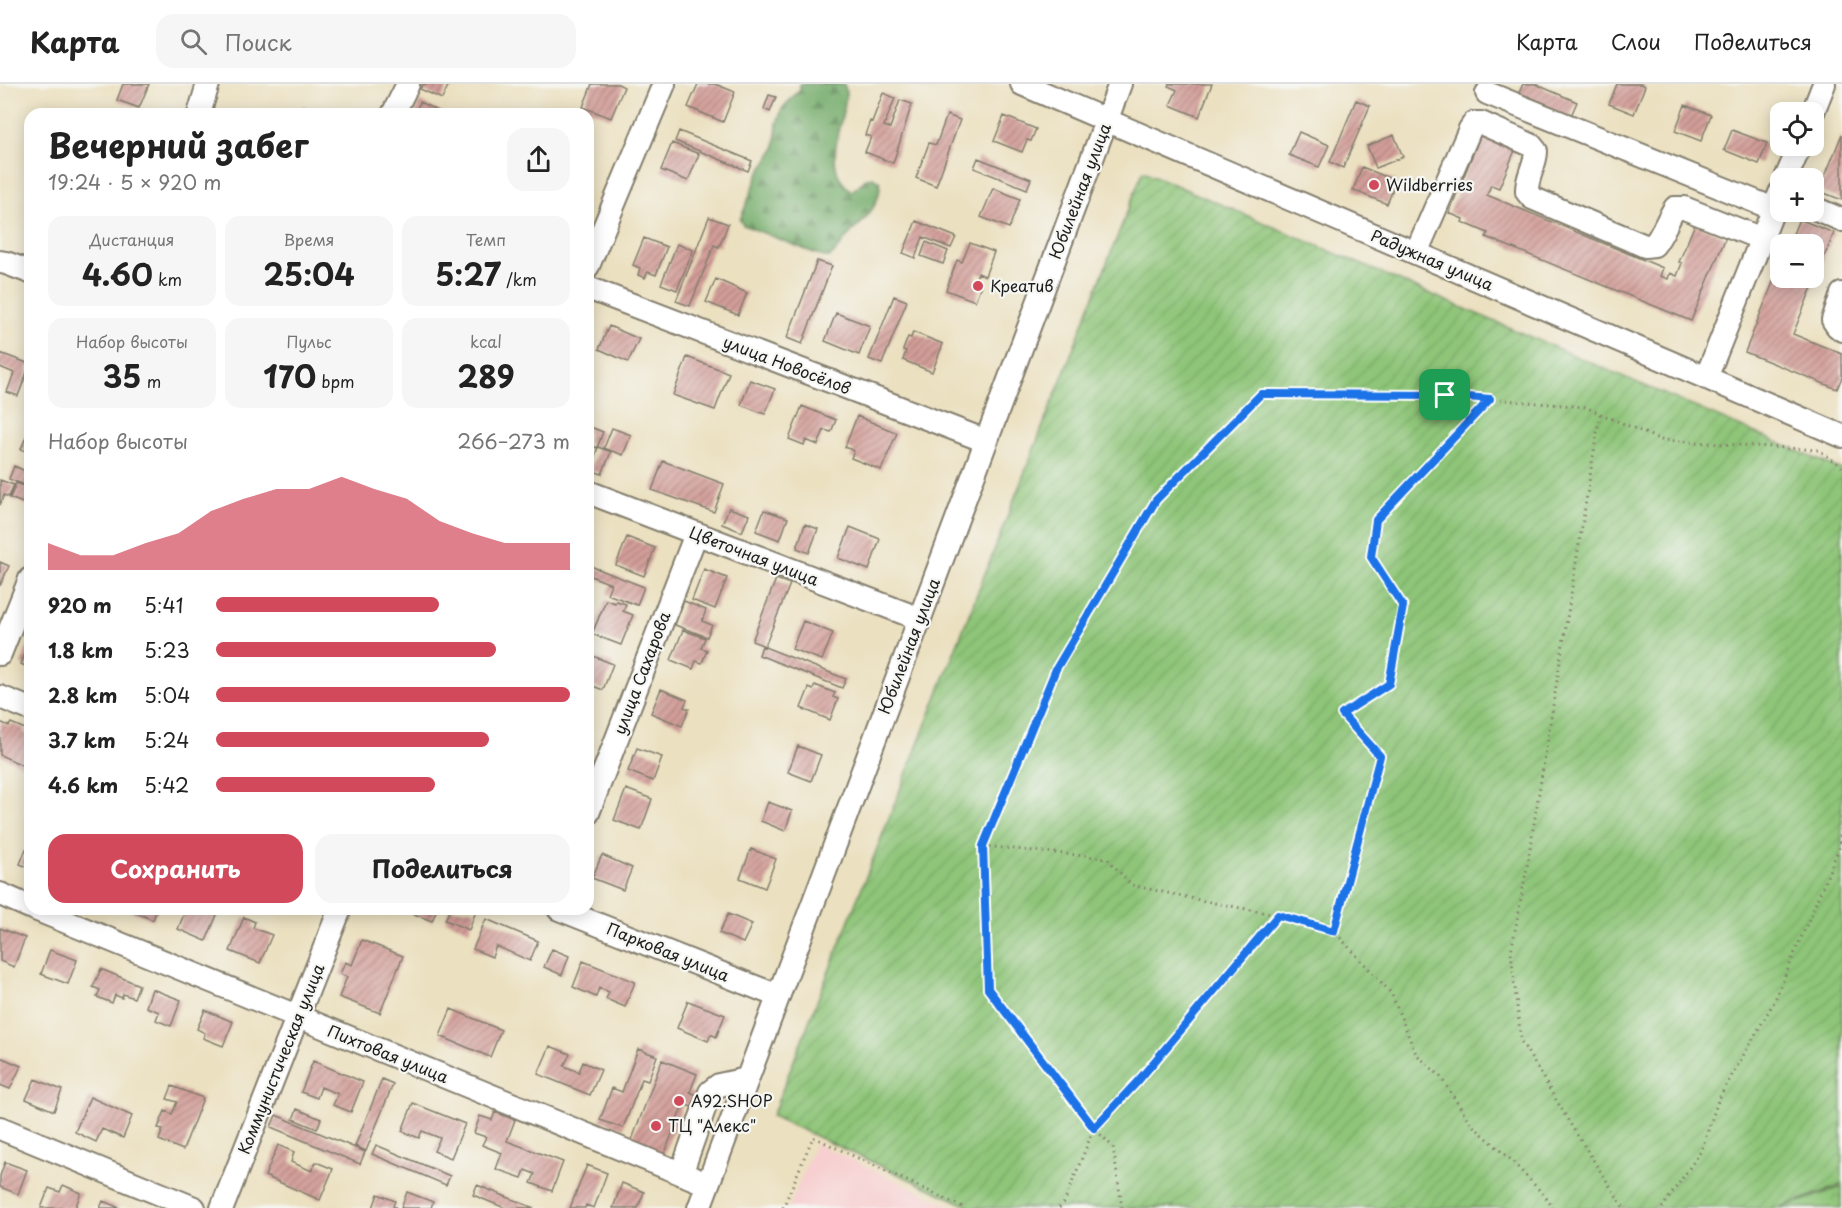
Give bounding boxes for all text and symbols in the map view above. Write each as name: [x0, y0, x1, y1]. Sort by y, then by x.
search box: [156, 14, 576, 68]
text: Карта: [30, 20, 120, 63]
icon: search: [177, 25, 210, 58]
text: Поиск: [225, 25, 292, 58]
text: Карта: [1516, 25, 1578, 57]
text: Слои: [1611, 25, 1661, 57]
text: Поделиться: [1694, 25, 1812, 57]
map controls: [1770, 102, 1824, 288]
button: locate: [1770, 102, 1824, 156]
text: Вечерний забег: [48, 119, 308, 169]
street label: Юбилейная улица: [1042, 119, 1116, 262]
button: share: [507, 128, 570, 191]
text: 19:24 · 5 × 920 m: [48, 167, 221, 197]
button: +: [1770, 168, 1824, 222]
place label: Wildberries: [1386, 172, 1473, 196]
marker: Wildberries: [1367, 178, 1381, 192]
street label: Радужная улица: [1367, 222, 1497, 296]
text: Дистанция: [90, 227, 174, 251]
text: Время: [283, 227, 335, 251]
text: Темп: [466, 227, 506, 251]
button: −: [1770, 234, 1824, 288]
text: 4.60: [82, 251, 153, 296]
text: 25:04: [263, 251, 355, 296]
text: 5:27: [435, 251, 501, 296]
text: km: [153, 267, 182, 291]
text: /km: [501, 267, 537, 291]
place label: Креатив: [990, 273, 1054, 297]
marker: Креатив: [971, 279, 985, 293]
text: Набор высоты: [76, 329, 188, 353]
text: Пульс: [286, 329, 332, 353]
text: kcal: [470, 329, 502, 353]
street label: улица Новосёлов: [720, 329, 855, 399]
text: 35: [103, 353, 141, 398]
text: 170: [263, 353, 316, 398]
text: 289: [457, 353, 515, 398]
text: m: [141, 369, 161, 393]
text: bpm: [316, 369, 355, 393]
pin: [1419, 369, 1470, 420]
icon: arrive: [1428, 378, 1461, 411]
text: Набор высоты: [48, 426, 188, 456]
text: 266–273 m: [457, 426, 570, 456]
street label: Цветочная улица: [686, 519, 822, 591]
street label: Юбилейная улица: [871, 574, 945, 717]
text: 920 m: [48, 590, 112, 620]
text: 5:41: [144, 590, 184, 620]
street label: улица Сахарова: [607, 608, 676, 738]
text: 1.8 km: [48, 635, 113, 665]
text: 5:23: [144, 635, 190, 665]
text: 2.8 km: [48, 680, 117, 710]
text: 5:04: [144, 680, 190, 710]
text: 3.7 km: [48, 725, 116, 755]
text: 5:24: [144, 725, 189, 755]
text: 4.6 km: [48, 770, 118, 800]
text: 5:42: [144, 770, 189, 800]
button: Сохранить: [48, 834, 303, 903]
button: Поделиться: [315, 834, 570, 903]
street label: Парковая улица: [603, 916, 733, 987]
street label: Коммунистическая улица: [231, 960, 329, 1157]
street label: Пихтовая улица: [324, 1018, 452, 1088]
place label: A92.SHOP: [691, 1088, 773, 1112]
marker: A92.SHOP: [672, 1094, 686, 1108]
place label: ТЦ "Алекс": [668, 1113, 756, 1137]
marker: ТЦ "Алекс": [649, 1119, 663, 1133]

